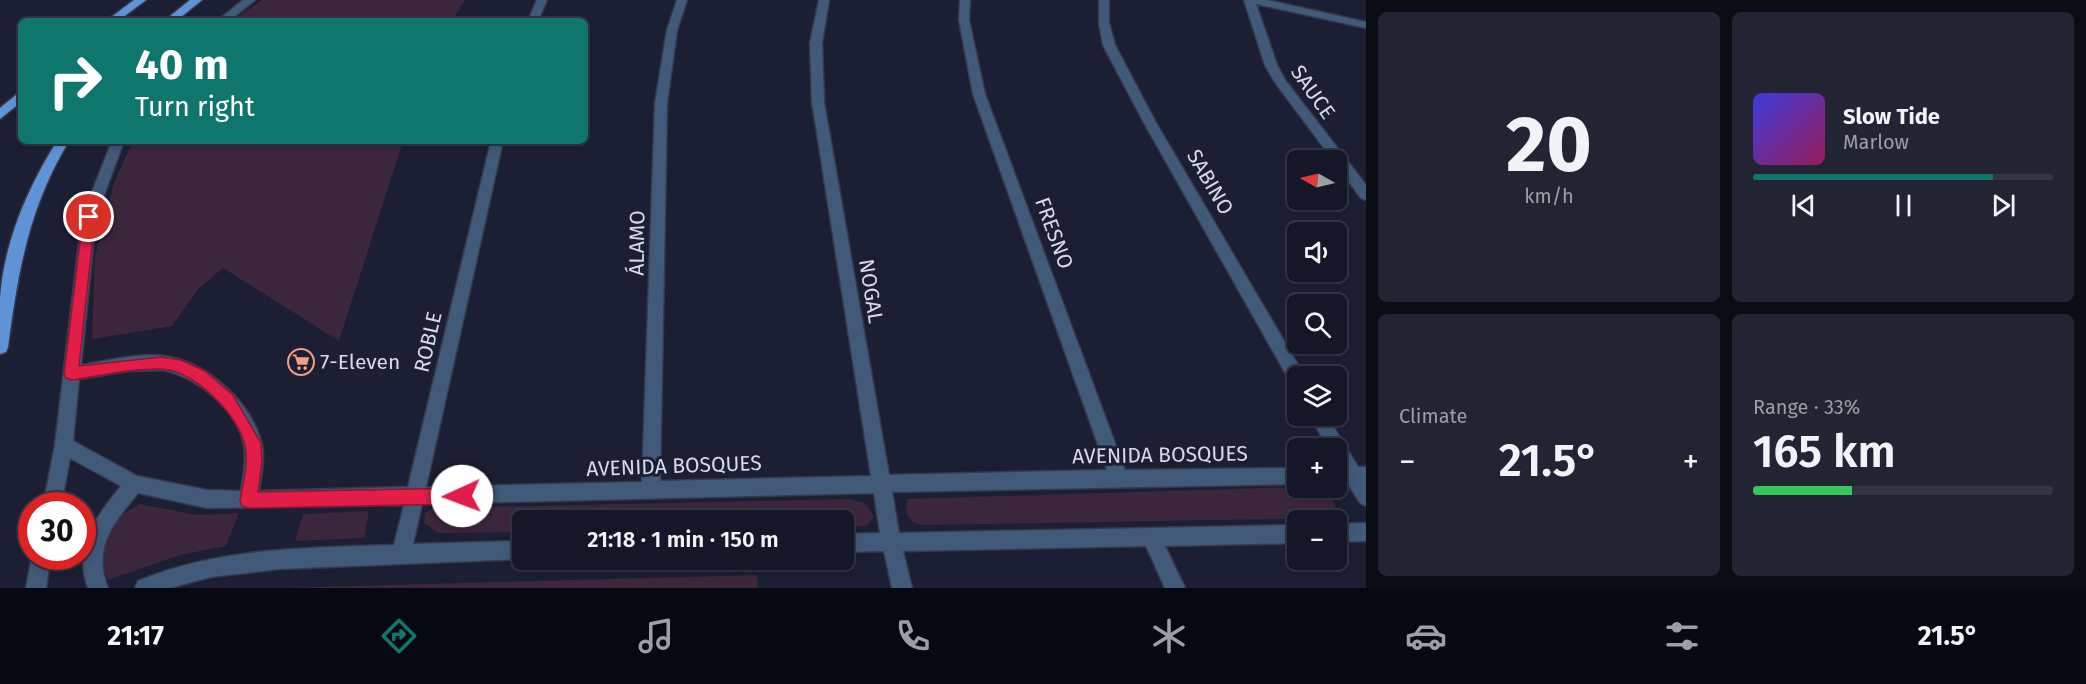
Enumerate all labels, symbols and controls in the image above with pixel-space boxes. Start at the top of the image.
text: 40 m [135,40,229,90]
icon: right [36,42,114,120]
street label: SAUCE [1285,60,1341,124]
text: Turn right [135,91,255,123]
text: 20 [1506,98,1592,192]
text: Slow Tide [1843,103,1940,130]
text: Marlow [1843,130,1909,154]
street label: SABINO [1181,145,1239,219]
north arrow [1287,150,1347,210]
map controls [1287,150,1347,570]
text: km/h [1524,184,1574,208]
icon: previous [1787,189,1820,222]
icon: pause [1887,189,1920,222]
icon: next [1987,189,2020,222]
pin [63,191,114,242]
street label: FRESNO [1029,194,1079,272]
icon: arrive [72,200,105,233]
street label: ÁLAMO [623,210,651,276]
button: sound [1287,222,1347,282]
street label: NOGAL [853,257,889,325]
button: search [1287,294,1347,354]
street label: ROBLE [408,309,448,375]
supermarket icon: 7-Eleven [286,347,316,377]
place label: 7-Eleven [320,349,400,375]
button: layers [1287,366,1347,426]
text: Range · 33% [1753,395,1860,419]
text: Climate [1399,404,1467,428]
text: 165 km [1753,425,1896,479]
text: 21.5° [1499,434,1599,488]
button: + [1287,438,1347,498]
street label: AVENIDA BOSQUES [1072,440,1248,470]
text: − [1399,442,1416,482]
text: + [1683,442,1699,482]
street label: AVENIDA BOSQUES [586,450,762,482]
position arrow [430,464,494,528]
speed limit sign: 30 [18,492,96,570]
button: − [1287,510,1347,570]
text: 21:18 · 1 min · 150 m [587,526,779,553]
icon: directions [378,615,420,657]
icon: music [635,615,677,657]
icon: phone [892,615,934,657]
icon: climate [1148,615,1190,657]
icon: car [1405,615,1447,657]
icon: filters [1661,615,1703,657]
text: 21:17 [107,620,164,652]
text: 21.5° [1918,620,1979,652]

